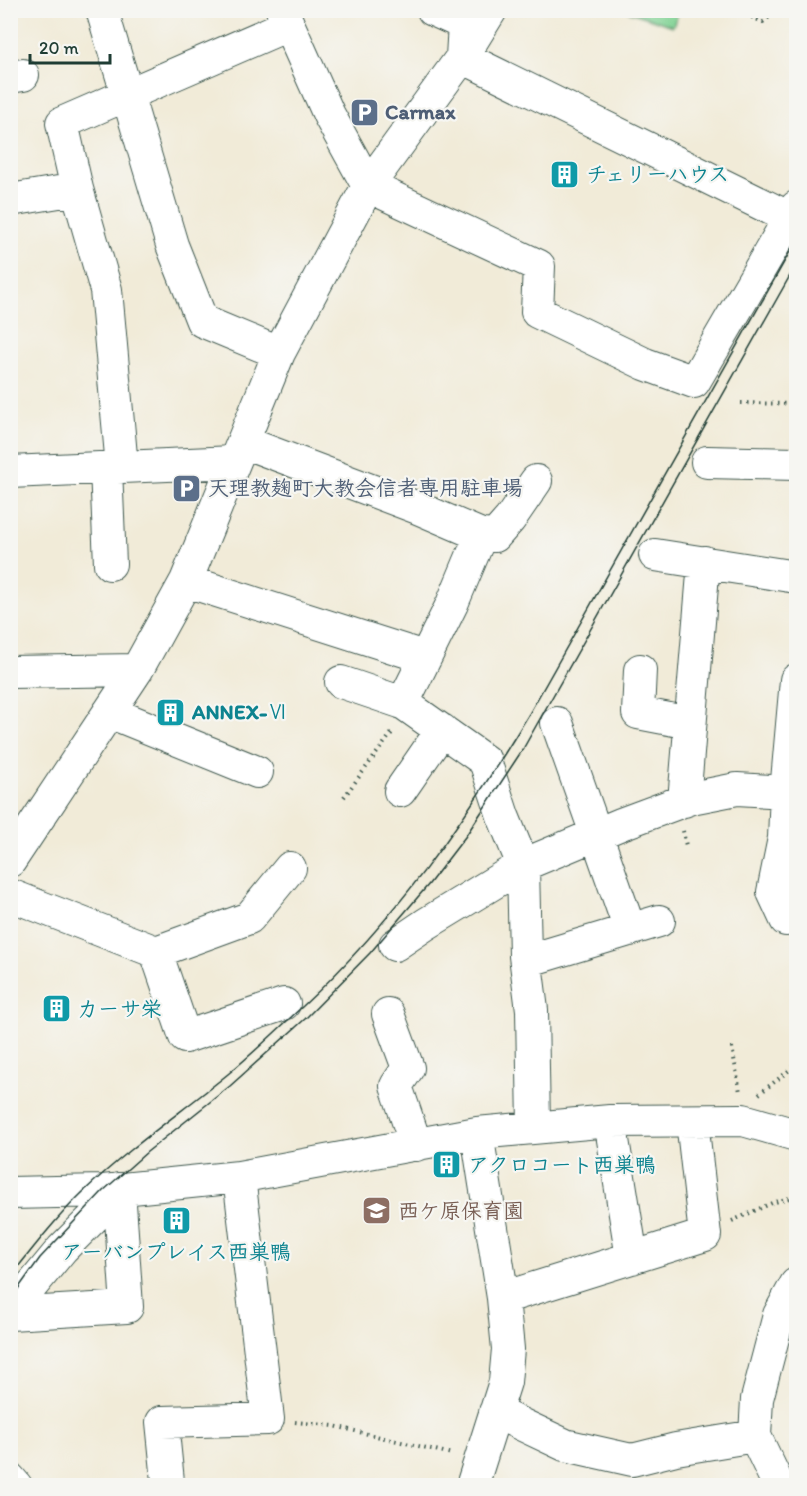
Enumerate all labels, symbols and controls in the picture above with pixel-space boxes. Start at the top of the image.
scale bar [30,27,110,65]
text: 20 m [39,37,79,59]
parking icon: Carmax [348,96,380,128]
place label: Carmax [385,99,456,124]
building icon: チェリーハウス [549,158,581,190]
place label: チェリーハウス [586,161,729,186]
parking icon: 天理教麹町大教会信者専用駐車場 [171,472,203,504]
place label: 天理教麹町大教会信者専用駐車場 [208,475,523,500]
building icon: ANNEX-Ⅵ [155,696,187,728]
place label: ANNEX-Ⅵ [191,699,288,724]
building icon: カーサ栄 [40,993,72,1025]
place label: カーサ栄 [77,996,162,1021]
building icon: アクロコート西巣鴨 [431,1149,463,1181]
place label: アクロコート西巣鴨 [468,1152,656,1177]
school or university icon: 西ケ原保育園 [361,1195,393,1227]
place label: 西ケ原保育園 [398,1198,524,1223]
building icon: アーバンプレイス西巣鴨 [160,1205,192,1237]
place label: アーバンプレイス西巣鴨 [61,1239,291,1264]

